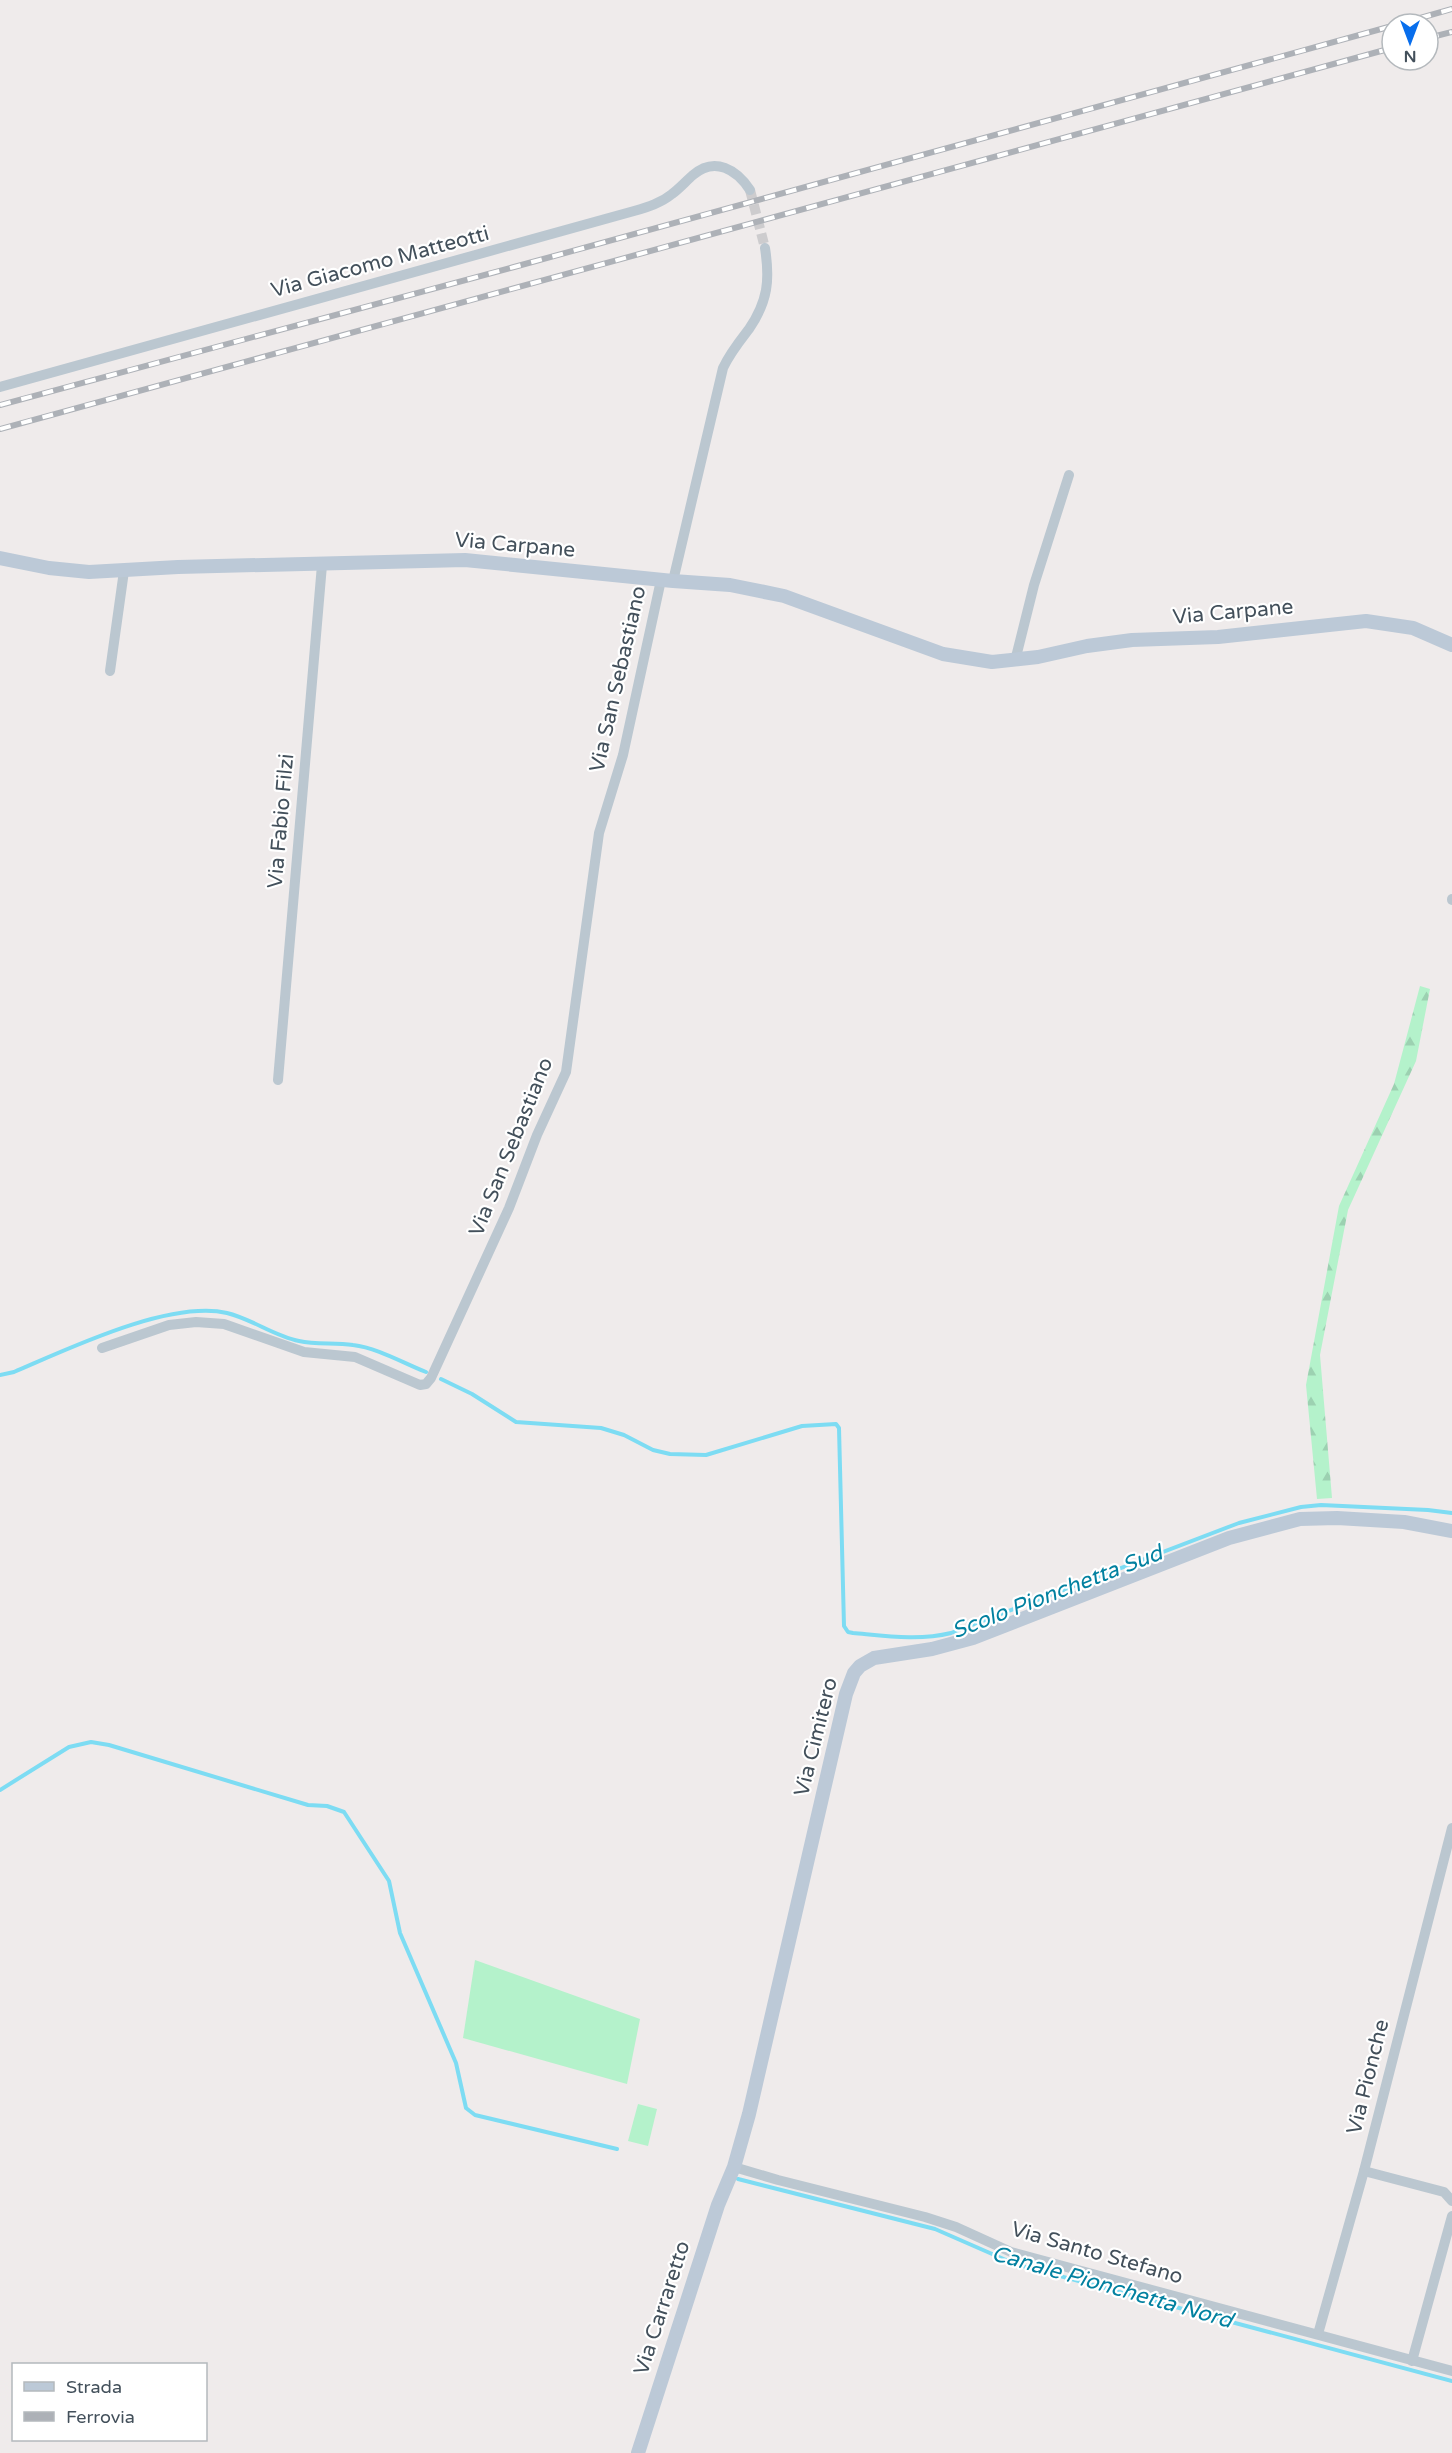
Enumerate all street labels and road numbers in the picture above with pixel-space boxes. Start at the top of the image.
street label: Via Giacomo Matteotti [268,221,492,303]
street label: Via Carpane [454,527,576,563]
street label: Via San Sebastiano [584,583,652,775]
street label: Via Carpane [1172,594,1294,630]
street label: Via Fabio Filzi [263,753,299,889]
street label: Via San Sebastiano [464,1054,558,1240]
street label: Via Cimitero [789,1675,843,1799]
street label: Via Pionche [1342,2017,1394,2137]
street label: Via Santo Stefano [1008,2217,1186,2289]
street label: Via Carraretto [629,2238,695,2378]

